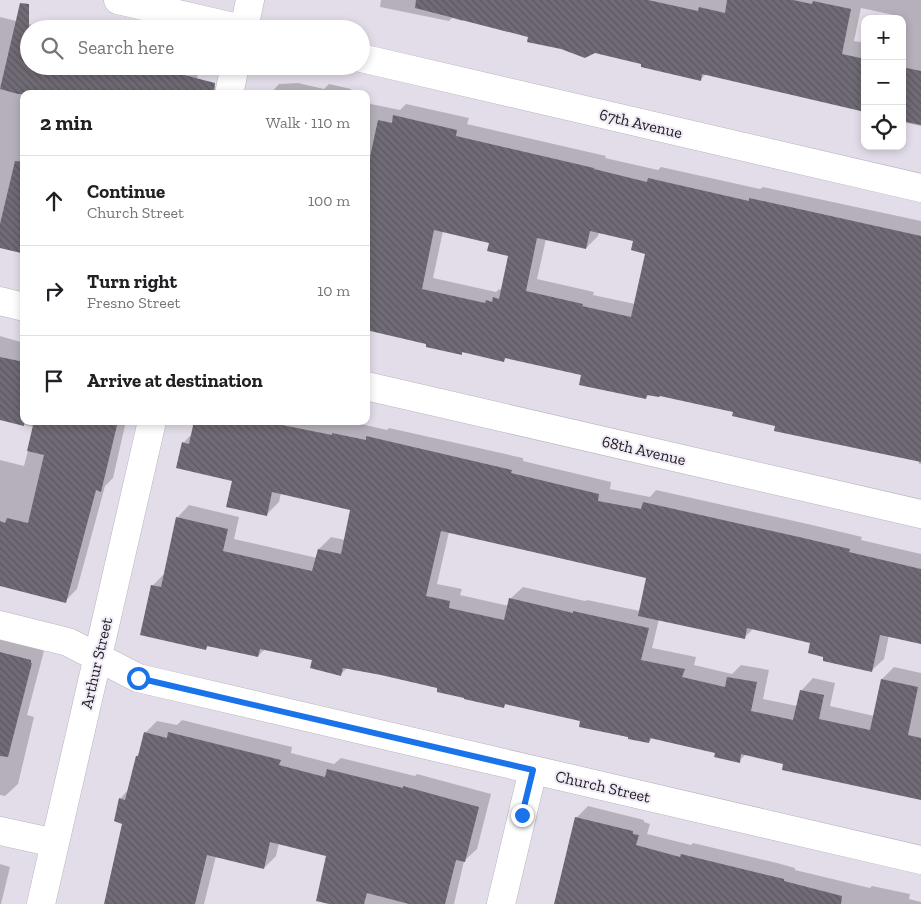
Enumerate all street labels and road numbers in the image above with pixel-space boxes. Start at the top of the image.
street label: 67th Avenue [598,105,684,142]
street label: 68th Avenue [600,432,688,469]
street label: Arthur Street [77,616,116,711]
street label: Church Street [554,766,652,807]

